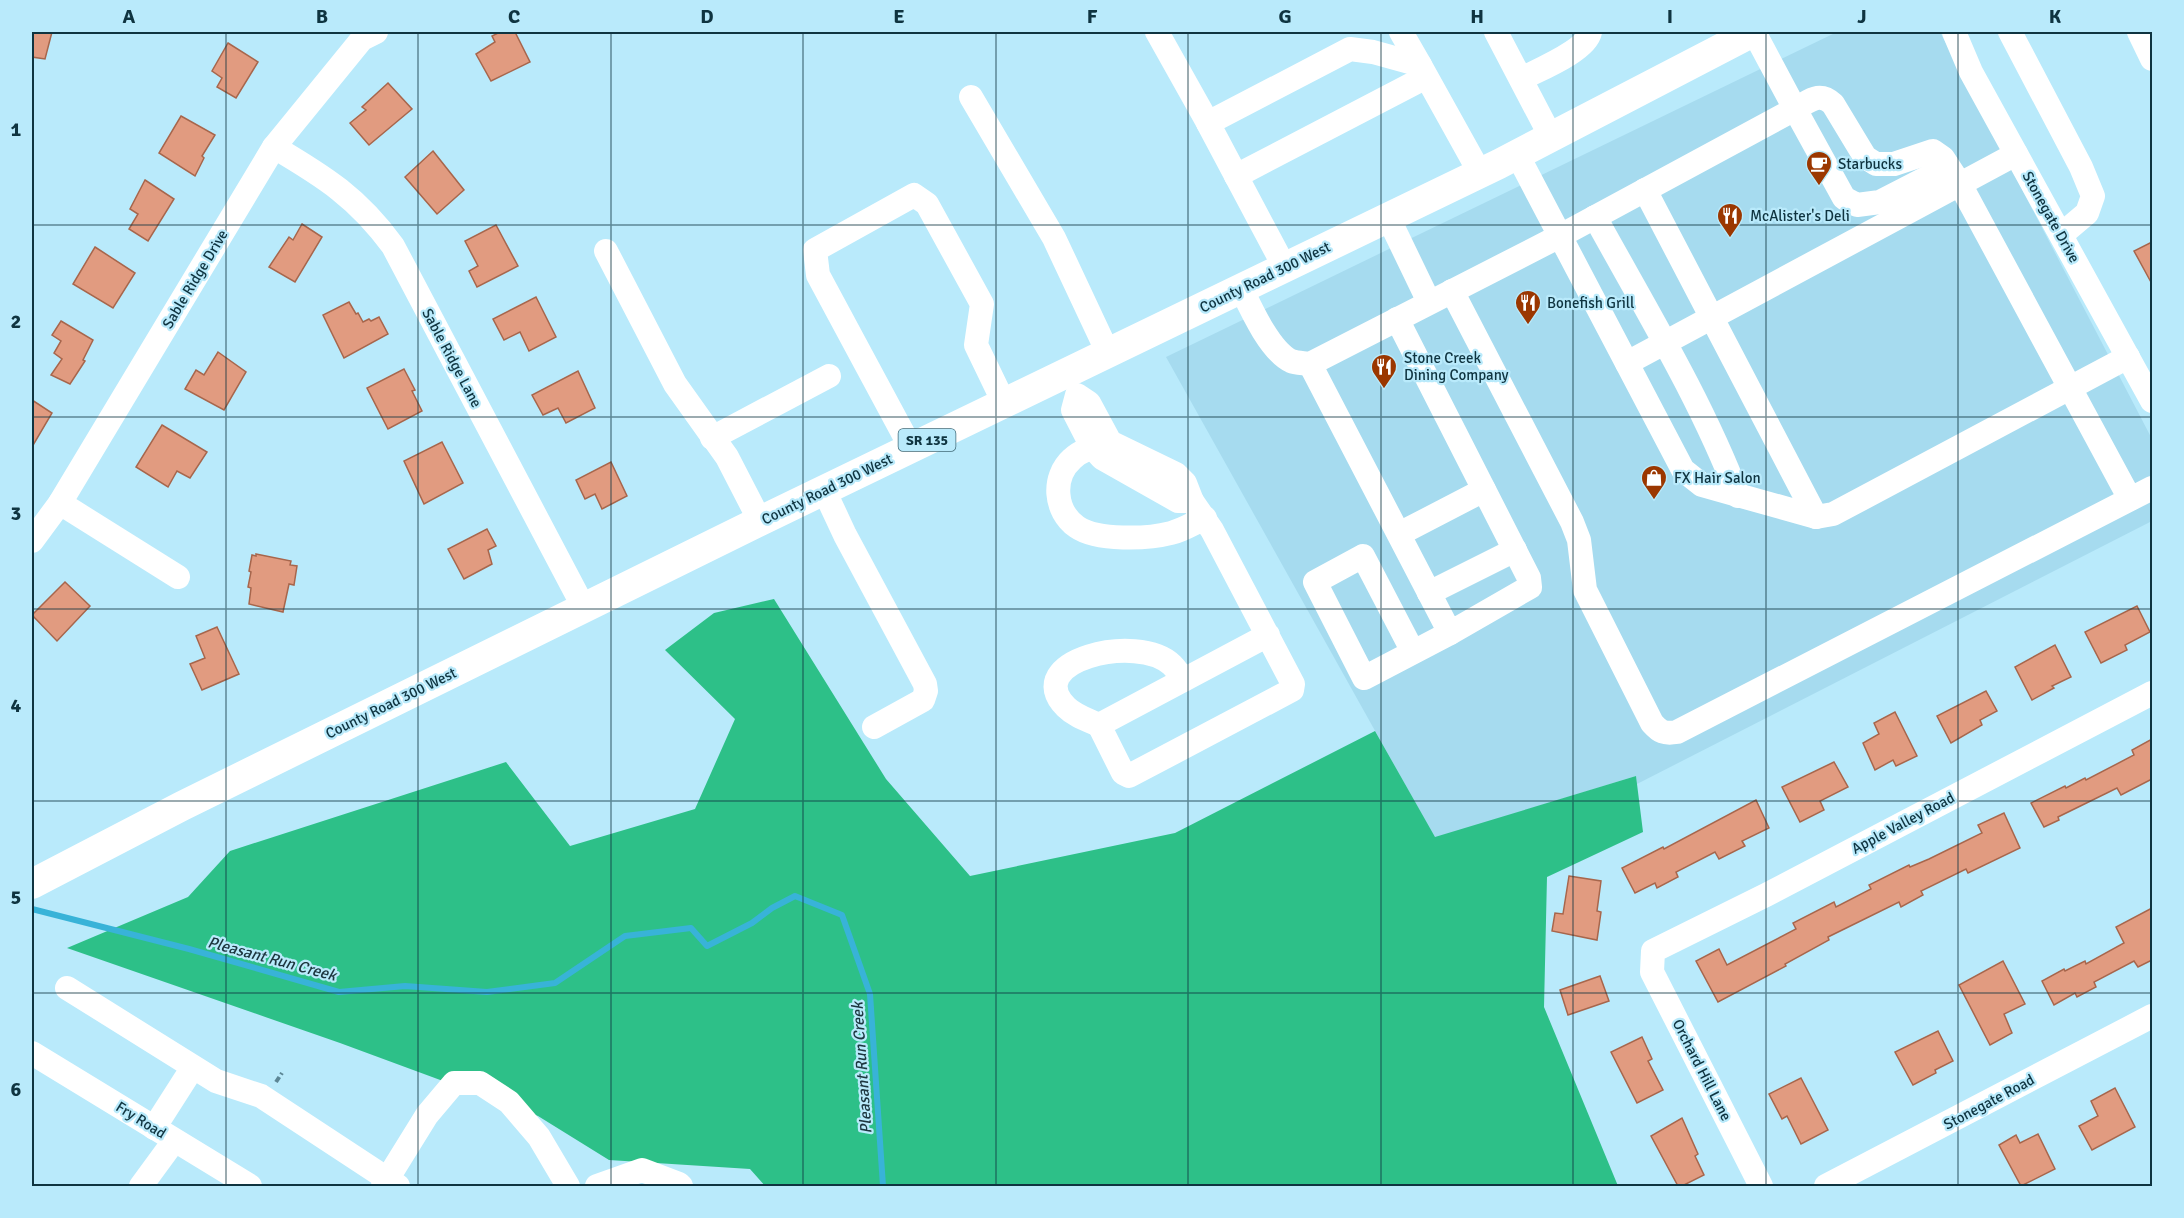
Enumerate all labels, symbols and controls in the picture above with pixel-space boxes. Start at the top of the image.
text: A [123,4,136,29]
text: B [316,4,328,29]
text: C [508,4,520,29]
text: D [700,4,714,29]
text: E [893,4,905,29]
text: F [1087,4,1098,29]
text: G [1278,4,1292,29]
text: H [1470,4,1484,29]
text: I [1667,4,1673,29]
text: J [1857,4,1867,29]
text: K [2049,4,2062,29]
text: 1 [11,117,22,142]
cafe icon: Starbucks [1804,149,1834,187]
place label: Starbucks [1838,155,1902,173]
street label: Stonegate Drive [2018,168,2084,266]
restaurant icon: McAlister's Deli [1715,201,1745,239]
place label: McAlister's Deli [1750,207,1850,225]
street label: Sable Ridge Drive [158,226,232,332]
street label: County Road 300 West [1197,238,1333,316]
restaurant icon: Bonefish Grill [1513,288,1543,326]
place label: Bonefish Grill [1547,294,1634,312]
street label: Sable Ridge Lane [418,305,486,411]
text: 2 [11,309,21,334]
place label: Stone Creek Dining Company [1404,349,1509,384]
restaurant icon: Stone Creek Dining Company [1369,352,1399,390]
road number: SR 135 [898,429,956,451]
street label: County Road 300 West [759,450,895,528]
shop icon: FX Hair Salon [1639,463,1669,501]
place label: FX Hair Salon [1674,469,1761,487]
text: 3 [11,501,21,526]
street label: County Road 300 West [323,664,459,742]
text: 4 [11,693,22,718]
street label: Apple Valley Road [1848,788,1958,858]
text: 5 [11,885,21,910]
water label: Pleasant Run Creek [206,932,340,986]
water label: Pleasant Run Creek [847,999,877,1135]
street label: Orchard Hill Lane [1669,1016,1735,1124]
street label: Stonegate Road [1940,1070,2038,1133]
text: 6 [11,1077,22,1102]
street label: Fry Road [113,1098,169,1142]

